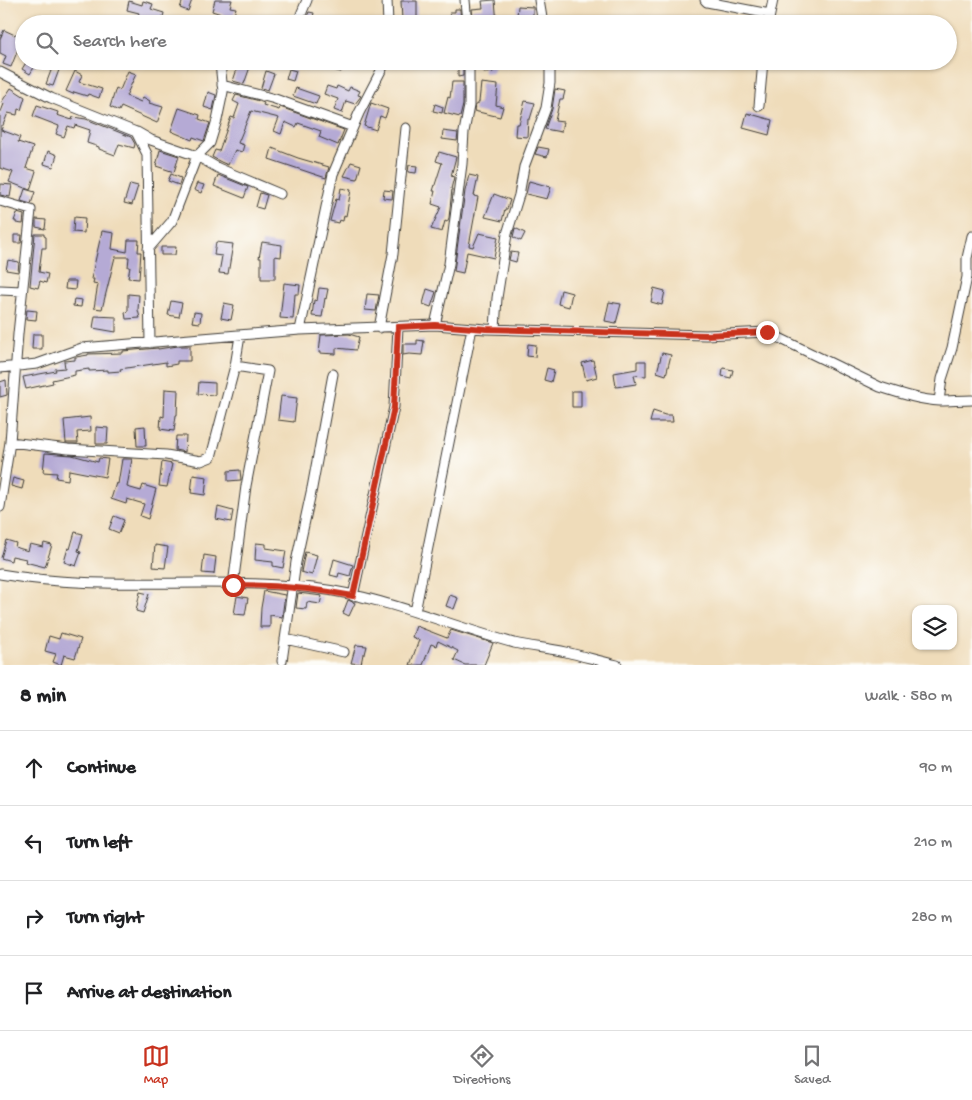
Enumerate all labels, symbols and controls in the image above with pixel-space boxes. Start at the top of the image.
search box [15,15,957,70]
icon: search [33,29,61,57]
text: Search here [73,31,167,54]
route end [756,321,779,344]
route start [222,574,245,597]
map controls [912,605,957,650]
button: layers [912,605,957,650]
text: 8 min [20,685,66,710]
text: Walk · 580 m [865,688,952,707]
icon: ahead [20,754,48,782]
text: Continue [67,757,136,780]
text: 90 m [920,759,952,778]
icon: left [20,829,48,857]
text: Turn left [67,832,131,855]
text: 210 m [913,834,952,853]
icon: right [20,904,48,932]
text: Turn right [67,907,143,930]
text: 280 m [911,909,952,928]
icon: arrive [20,979,48,1007]
text: Arrive at destination [67,982,231,1005]
tab: Map [142,1042,170,1089]
tab: Directions [454,1042,511,1089]
tab: Saved [794,1042,830,1089]

